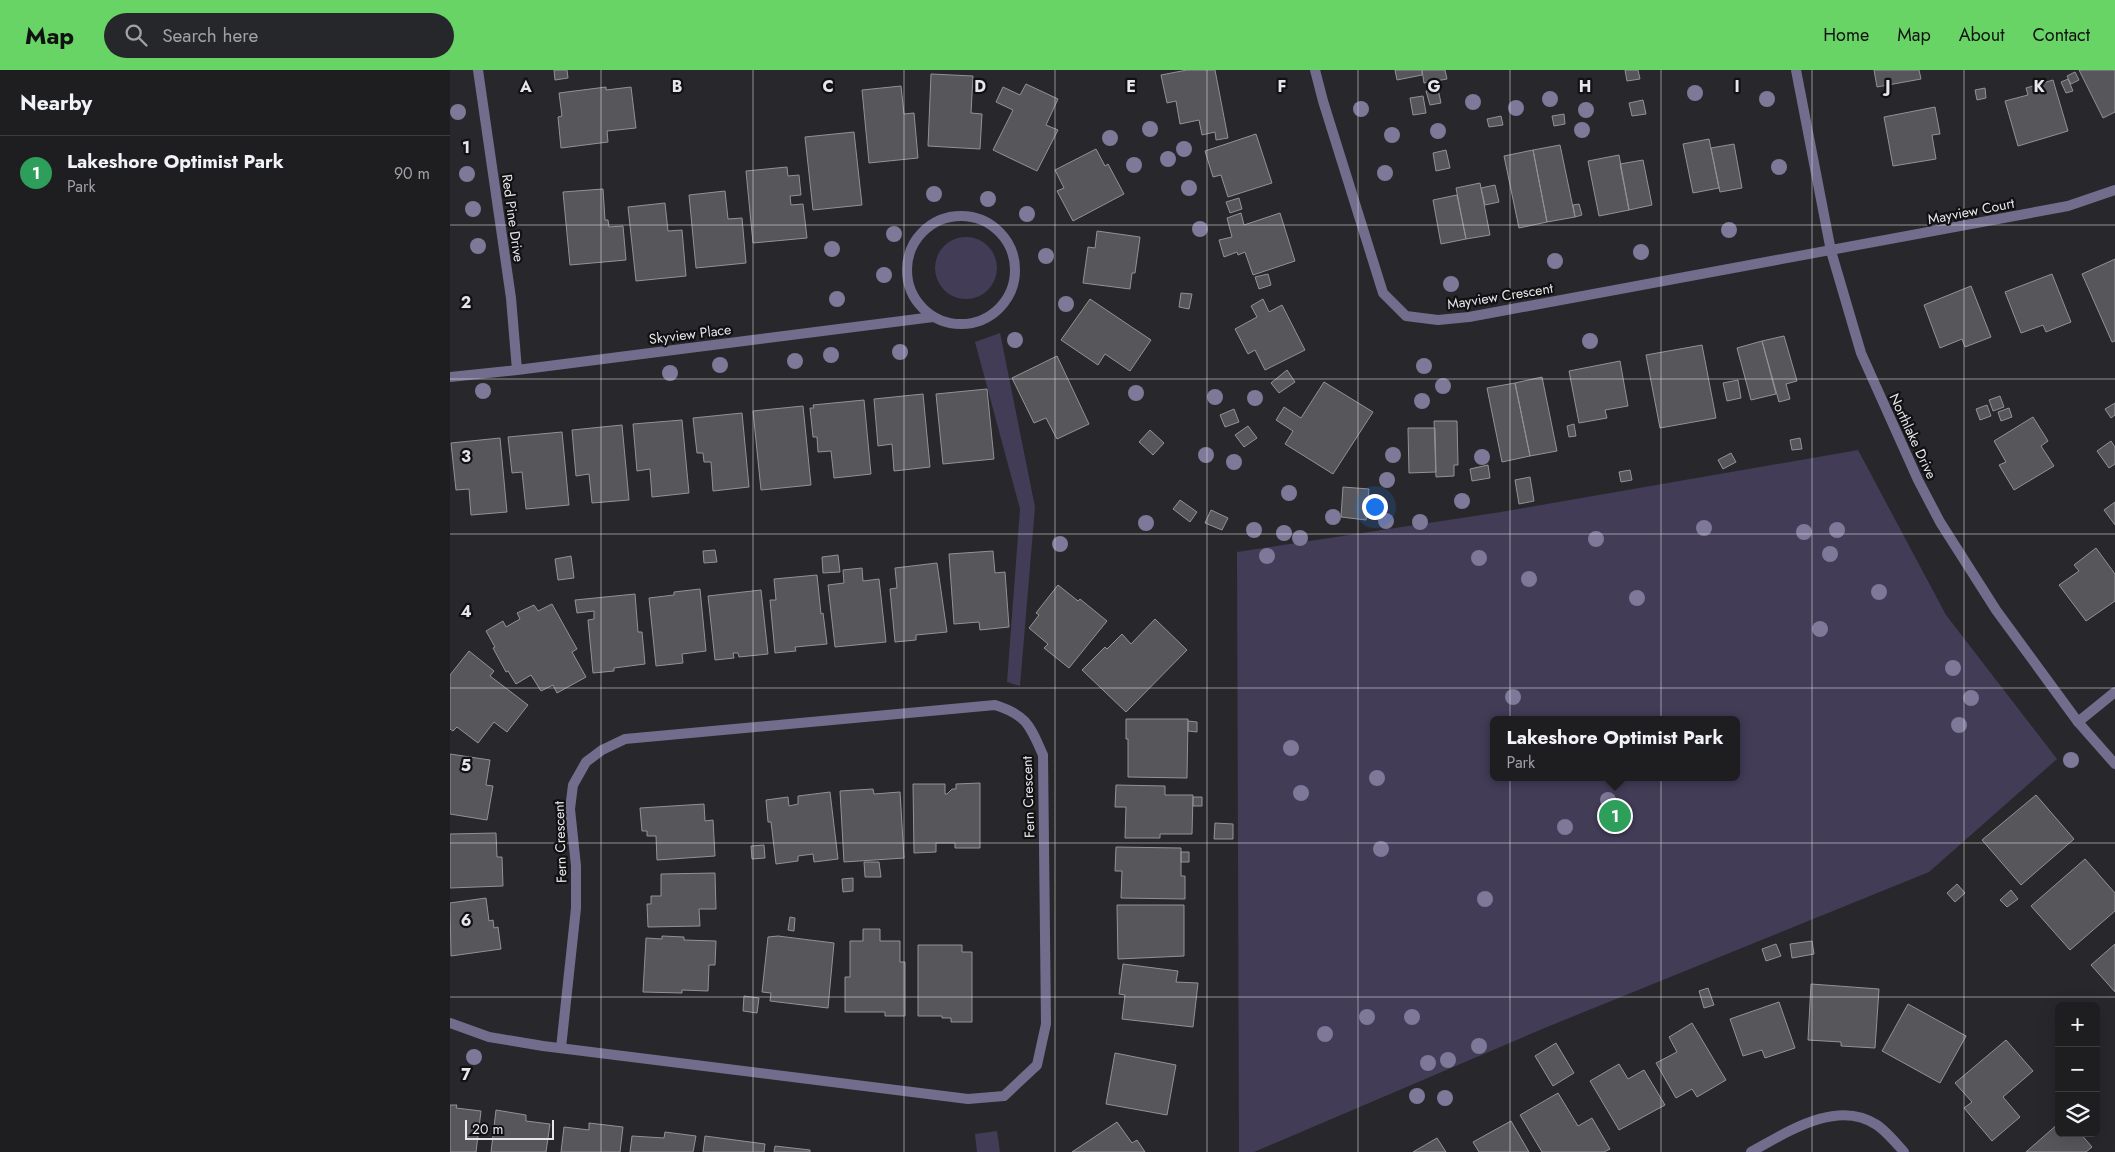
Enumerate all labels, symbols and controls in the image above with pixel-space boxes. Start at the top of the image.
search box [104,13,454,58]
text: Map [25,18,74,53]
icon: search [122,21,150,49]
text: Search here [162,22,258,49]
text: Home [1823,22,1869,48]
text: Map [1897,22,1931,48]
text: About [1959,22,2004,48]
text: Contact [2032,22,2090,48]
text: A [519,75,532,98]
text: B [672,75,682,98]
text: C [822,75,834,98]
text: D [974,75,986,98]
text: E [1126,75,1136,98]
text: F [1278,75,1286,98]
text: G [1427,75,1441,98]
text: H [1579,75,1591,98]
text: I [1734,75,1740,98]
text: J [1882,75,1891,98]
text: K [2033,75,2045,98]
text: Nearby [20,88,92,118]
text: 1 [462,136,470,159]
text: Lakeshore Optimist Park [67,148,284,175]
text: 1 [32,162,40,185]
text: 90 m [394,162,430,185]
street label: Red Pine Drive [497,173,529,263]
text: Park [67,175,96,198]
street label: Mayview Court [1926,193,2017,229]
street label: Mayview Crescent [1446,278,1555,314]
text: 2 [461,291,471,314]
street label: Skyview Place [648,319,732,349]
street label: Northlake Drive [1884,390,1942,482]
text: 3 [461,445,471,468]
your location [1362,494,1388,520]
text: 4 [460,600,472,623]
popup [1490,716,1740,781]
text: Lakeshore Optimist Park [1507,724,1723,751]
text: Park [1507,751,1535,774]
text: 5 [461,754,471,777]
street label: Fern Crescent [1017,755,1039,838]
pin: 1 [1599,797,1631,835]
street label: Fern Crescent [549,800,571,883]
text: 6 [461,909,471,932]
map controls [2055,1002,2100,1137]
button: + [2055,1002,2100,1047]
button: − [2055,1047,2100,1092]
text: 7 [461,1063,471,1086]
button: layers [2055,1092,2100,1137]
scale bar [465,1117,554,1140]
text: 20 m [472,1119,504,1139]

